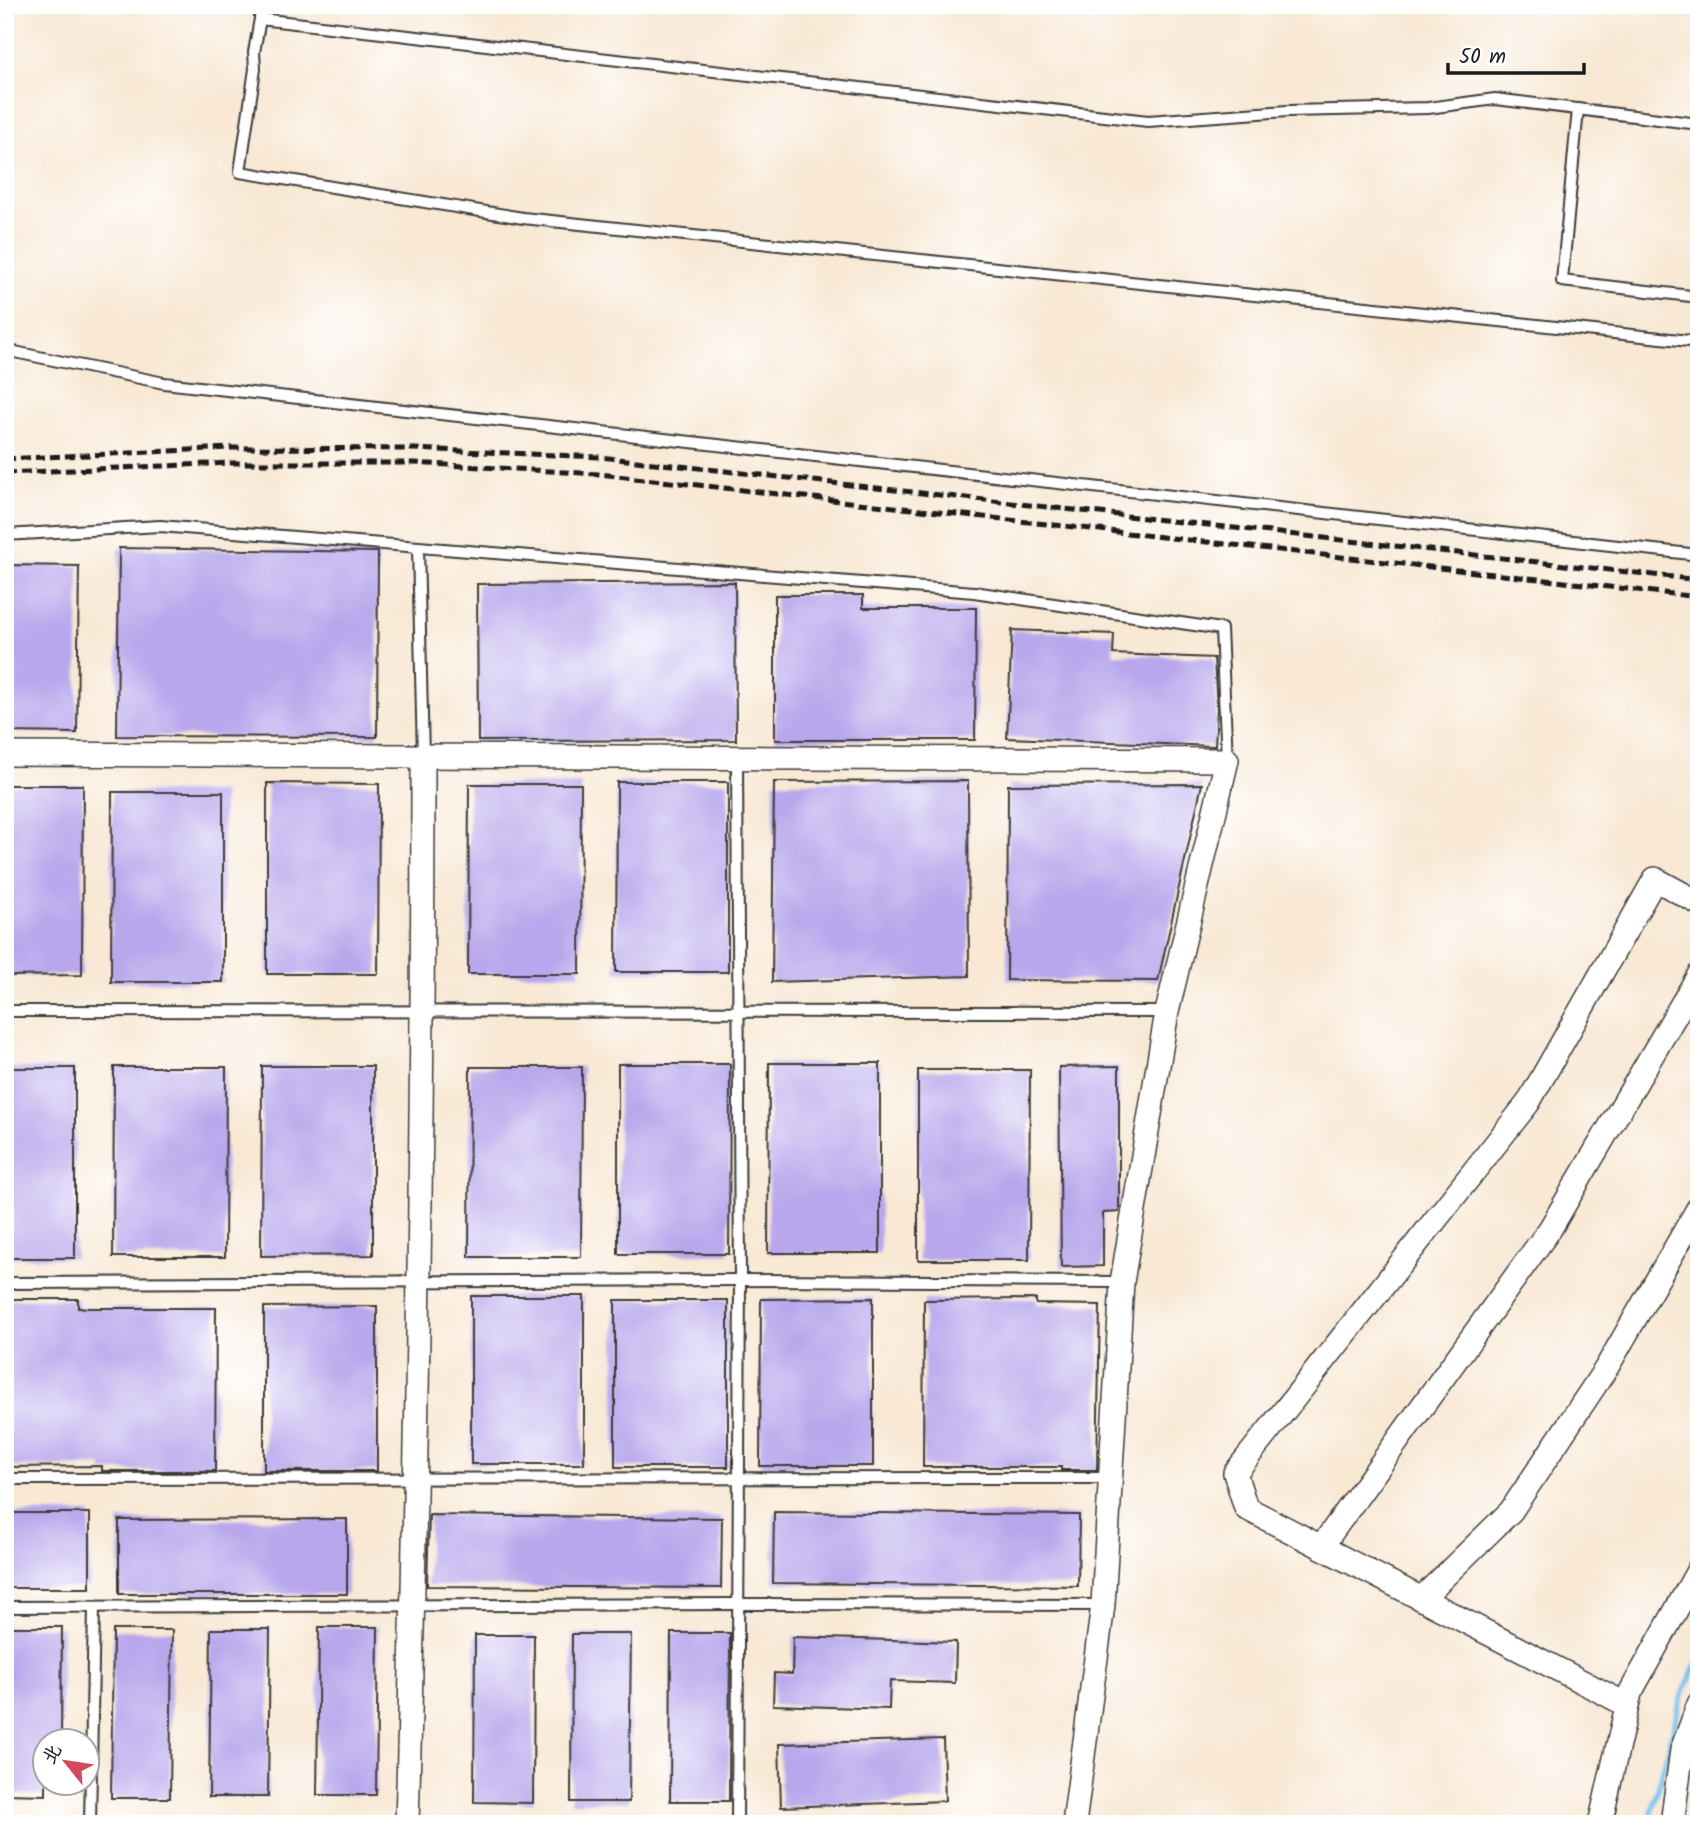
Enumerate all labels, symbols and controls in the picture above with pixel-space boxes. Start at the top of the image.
scale bar [1448,32,1585,76]
text: 50 m [1459,41,1506,74]
north arrow [32,1728,102,1798]
text: 北 [35,1739,71,1770]

